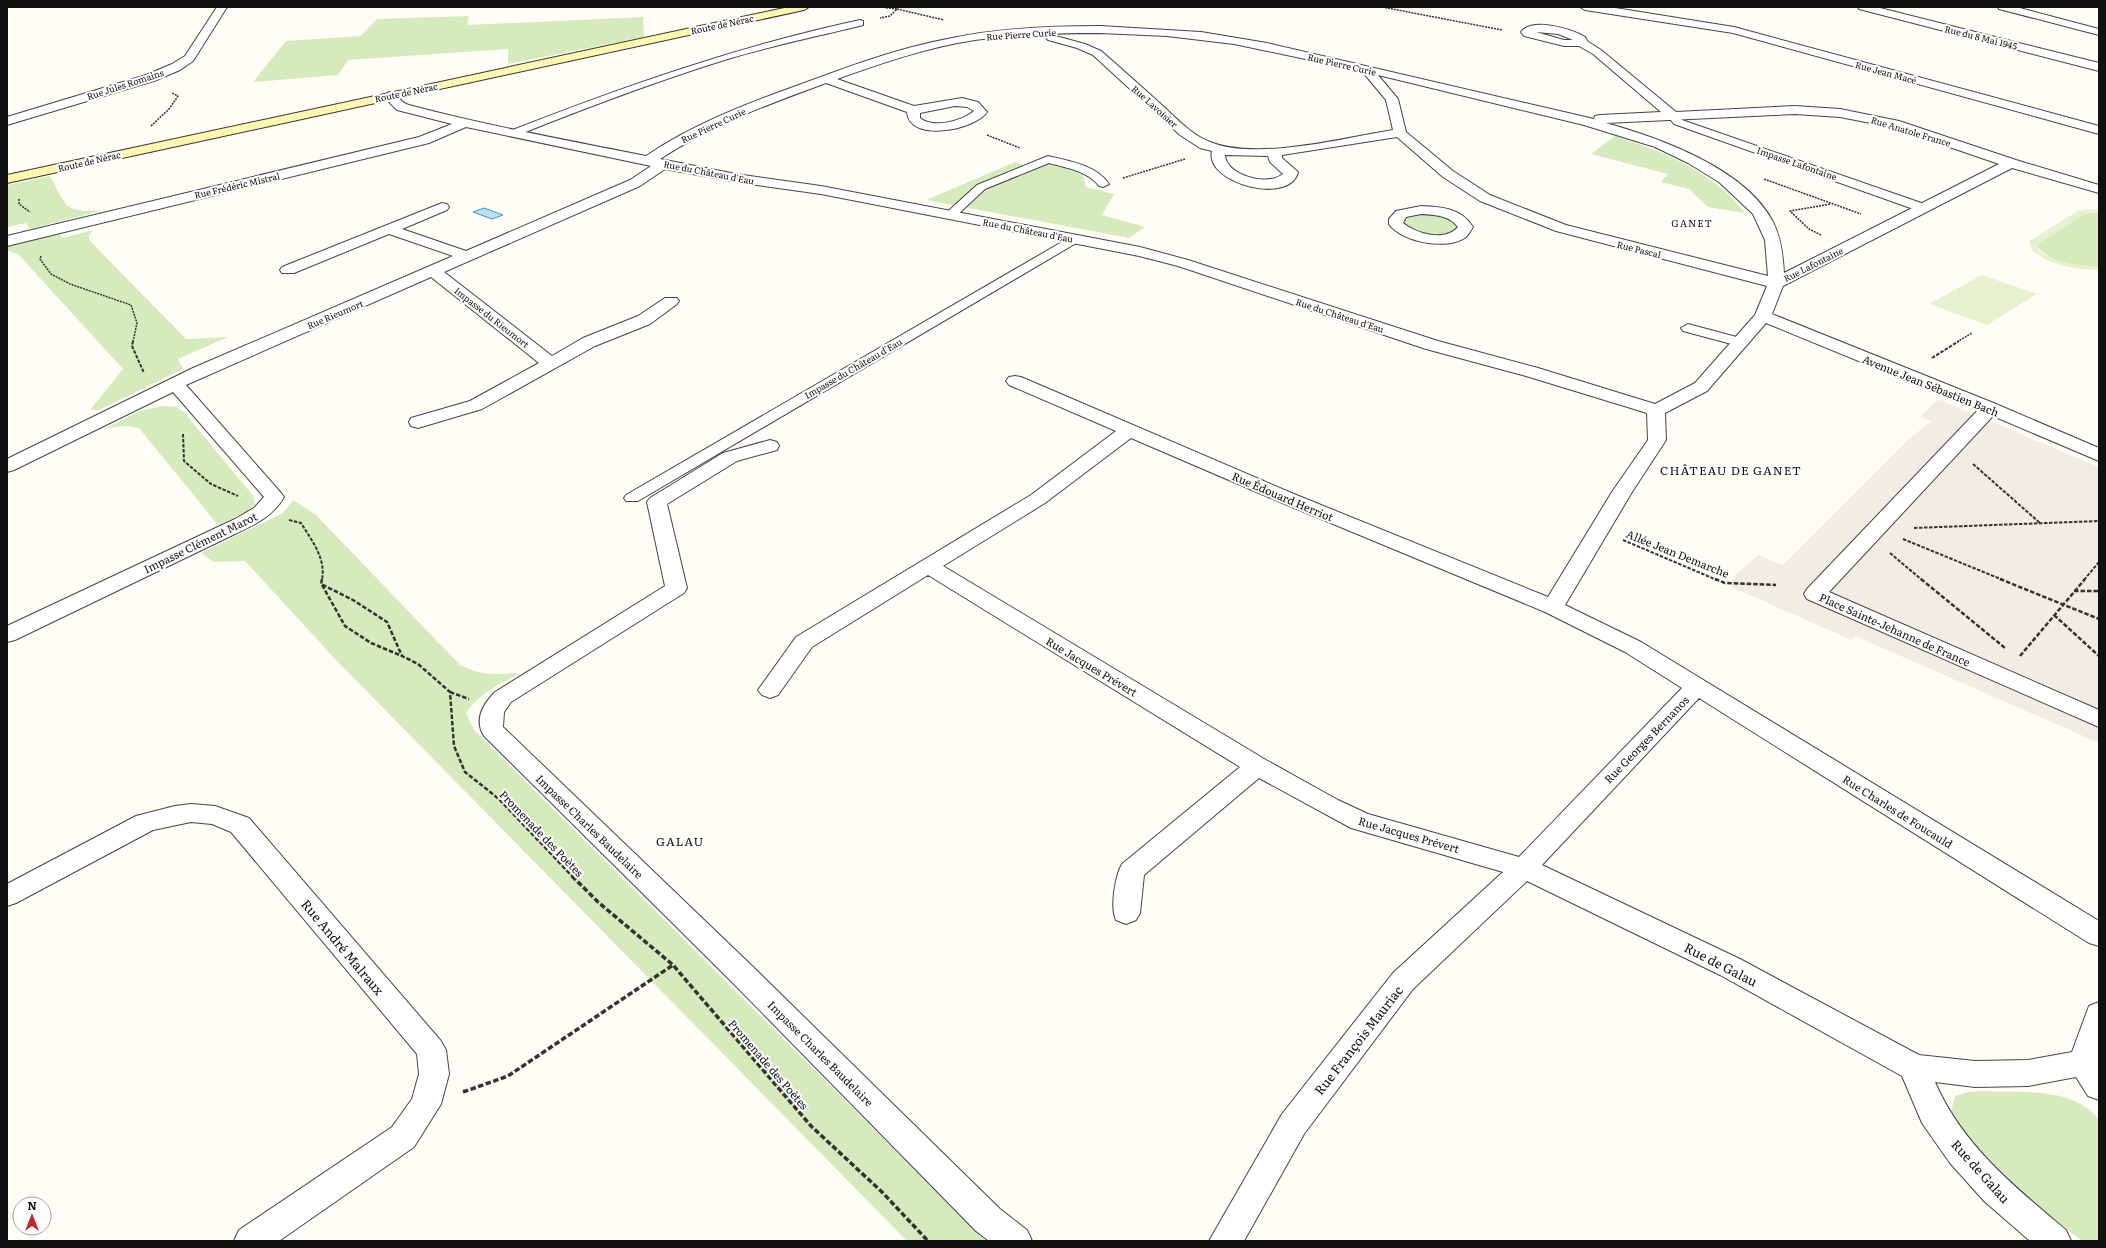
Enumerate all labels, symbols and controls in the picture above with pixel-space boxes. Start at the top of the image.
street label: Route de Nérac [689,10,755,38]
street label: Rue du 8 Mai 1945 [1943,21,2019,53]
street label: Rue Pierre Curie [986,25,1057,43]
street label: Rue Pierre Curie [1306,49,1378,79]
street label: Rue Jean Macé [1854,57,1919,87]
street label: Rue Jules Romains [85,65,165,103]
street label: Route de Nérac [373,78,439,106]
street label: Rue Lavoisier [1129,81,1182,131]
street label: Rue Pierre Curie [678,104,748,146]
street label: Rue Anatole France [1869,112,1953,150]
street label: Impasse Lafontaine [1755,143,1839,183]
street label: Route de Nérac [56,147,122,175]
street label: Rue du Château d'Eau [663,156,756,188]
street label: Rue Frédéric Mistral [193,168,281,202]
street label: Rue du Château d'Eau [982,214,1075,246]
district label: GANET [1671,215,1713,230]
street label: Rue Pascal [1616,237,1662,261]
street label: Rue Lafontaine [1781,243,1845,285]
street label: Impasse du Rieumort [452,283,533,351]
street label: Rue du Château d'Eau [1294,294,1386,336]
street label: Rue Rieumort [305,296,366,332]
street label: Impasse du Château d'Eau [801,334,905,402]
street label: Avenue Jean Sébastien Bach [1860,350,2002,420]
district label: CHÂTEAU DE GANET [1660,461,1802,479]
street label: Rue Édouard Herriot [1230,467,1337,525]
street label: Impasse Clément Marot [141,507,260,576]
street label: Allée Jean Demarche [1624,525,1732,581]
street label: Place Sainte-Jehanne de France [1817,588,1973,670]
street label: Rue Jacques Prévert [1043,632,1141,700]
street label: Rue Georges Bernanos [1600,692,1692,786]
street label: Impasse Charles Baudelaire [533,770,647,882]
street label: Rue Charles de Foucauld [1840,771,1956,852]
street label: Promenade des Poètes [496,786,588,880]
street label: Rue Jacques Prévert [1357,812,1462,856]
district label: GALAU [656,832,704,850]
street label: Rue André Malraux [297,895,389,1000]
street label: Rue de Galau [1681,937,1761,991]
street label: Rue François Mauriac [1309,981,1407,1099]
street label: Impasse Charles Baudelaire [765,997,878,1110]
street label: Promenade des Poètes [725,1015,813,1113]
street label: Rue de Galau [1947,1135,2015,1207]
north arrow [12,1196,52,1236]
text: N [27,1197,37,1213]

